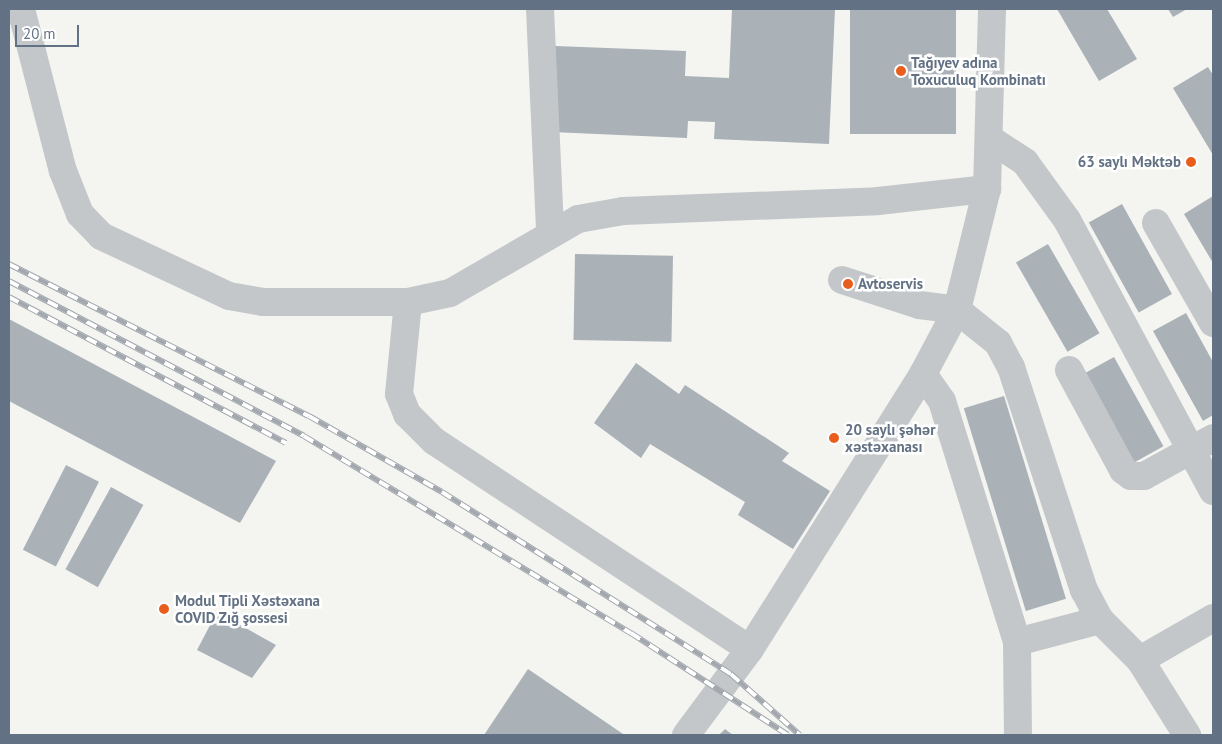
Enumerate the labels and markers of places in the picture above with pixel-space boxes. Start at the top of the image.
place label: Tağıyev adına Toxuculuq Kombinatı [911,53,1046,88]
marker: Tağıyev adına Toxuculuq Kombinatı [895,65,907,77]
place label: 63 saylı Məktəb [1078,153,1181,171]
marker: 63 saylı Məktəb [1185,156,1197,168]
place label: Avtoservis [858,275,923,293]
marker: Avtoservis [842,278,854,290]
place label: 20 saylı şəhər xəstəxanası [845,420,935,455]
marker: 20 saylı şəhər xəstəxanası [827,431,841,445]
place label: Modul Tipli Xəstəxana COVID Zığ şossesi [175,591,321,626]
marker: Modul Tipli Xəstəxana COVID Zığ şossesi [157,602,171,616]

